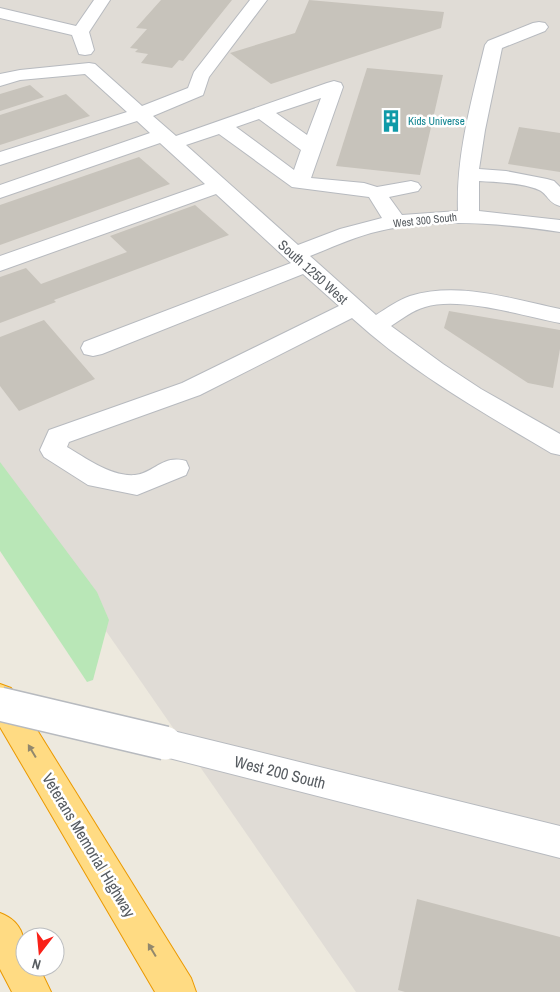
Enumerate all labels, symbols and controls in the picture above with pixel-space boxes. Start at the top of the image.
building icon: Kids Universe [378,108,404,134]
place label: Kids Universe [408,114,465,128]
street label: West 300 South [392,210,458,230]
street label: South 1250 West [274,236,352,308]
one-way arrow [28,745,37,758]
street label: West 200 South [232,750,328,794]
street label: Veterans Memorial Highway [37,769,141,922]
north arrow [15,927,65,977]
one-way arrow [148,944,157,957]
text: N [30,955,43,974]

